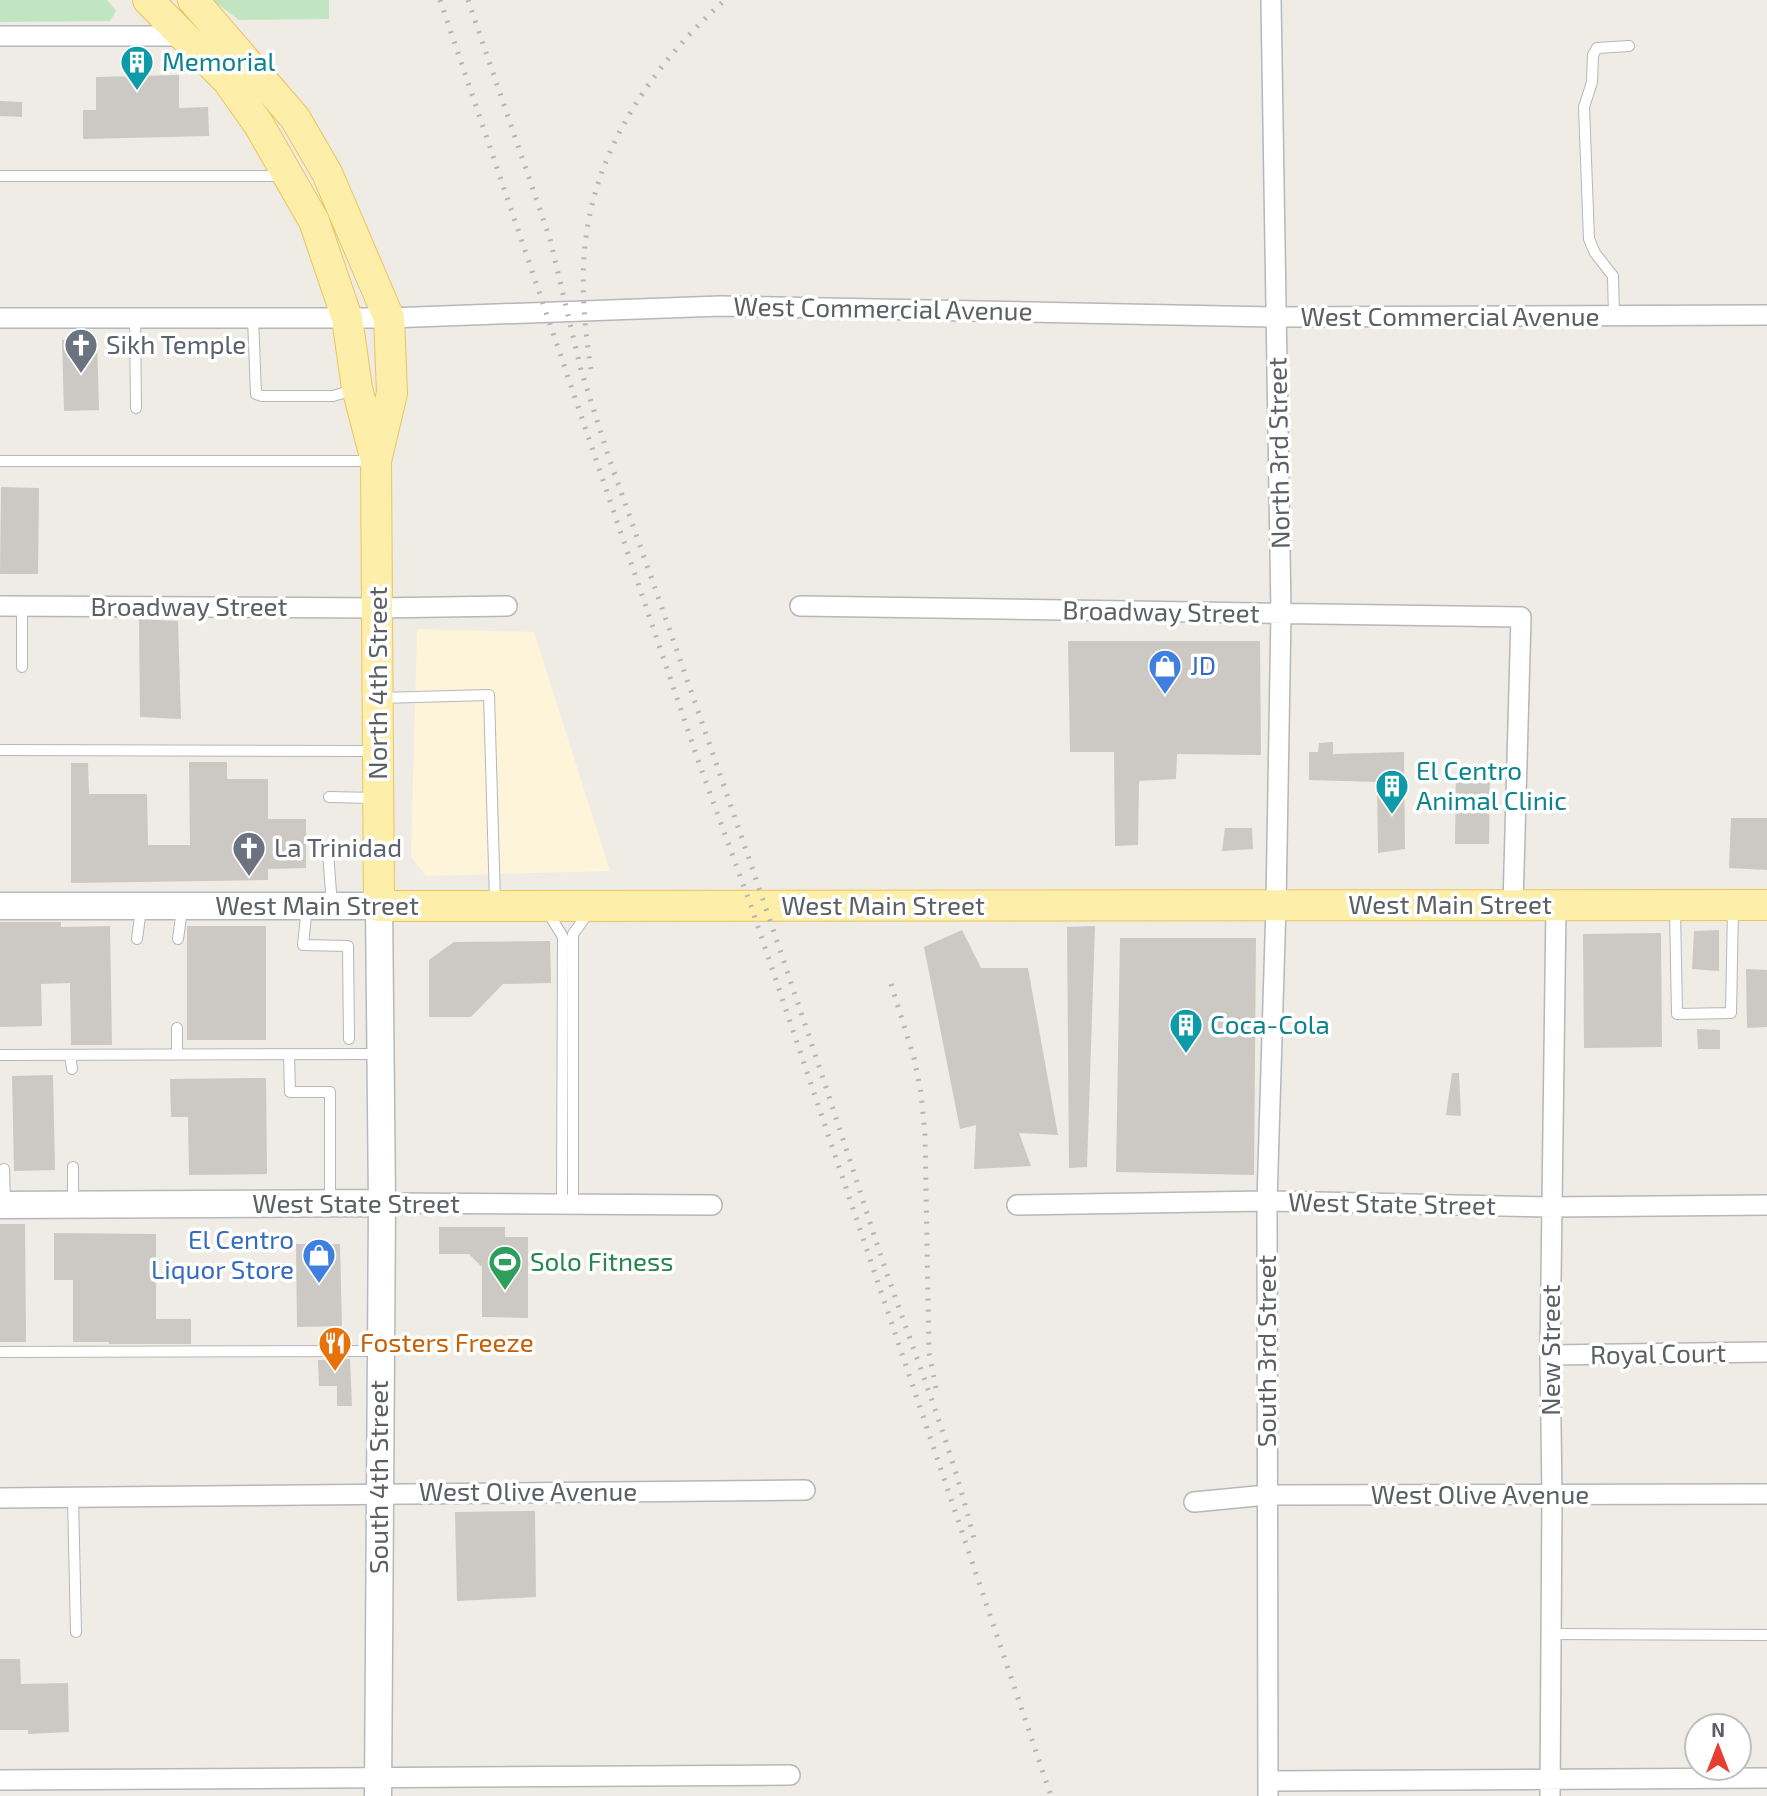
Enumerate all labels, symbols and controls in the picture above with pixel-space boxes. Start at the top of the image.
building icon: Memorial [118,43,156,92]
place label: Memorial [162,45,275,76]
street label: West Commercial Avenue [733,289,1033,326]
street label: West Commercial Avenue [1300,300,1600,331]
church icon: Sikh Temple [62,326,100,375]
place label: Sikh Temple [106,328,246,359]
street label: North 3rd Street [1260,357,1295,549]
street label: North 4th Street [361,586,392,780]
street label: Broadway Street [90,590,288,621]
street label: Broadway Street [1062,593,1260,628]
shop icon: JD [1146,647,1184,696]
place label: JD [1190,649,1216,680]
place label: El Centro Animal Clinic [1416,754,1567,815]
building icon: El Centro Animal Clinic [1373,767,1411,816]
church icon: La Trinidad [230,829,268,878]
place label: La Trinidad [274,831,402,862]
street label: West Main Street [1348,888,1552,919]
street label: West Main Street [215,889,419,920]
street label: West Main Street [781,889,985,920]
building icon: Coca-Cola [1167,1006,1205,1055]
place label: Coca-Cola [1210,1008,1330,1039]
street label: West State Street [1288,1185,1496,1220]
street label: West State Street [252,1187,460,1218]
place label: El Centro Liquor Store [151,1223,294,1284]
shop icon: El Centro Liquor Store [300,1236,338,1285]
sports icon: Solo Fitness [486,1243,524,1292]
place label: Solo Fitness [530,1245,674,1276]
street label: South 3rd Street [1250,1255,1281,1447]
street label: New Street [1534,1284,1565,1416]
restaurant icon: Fosters Freeze [316,1324,354,1373]
place label: Fosters Freeze [360,1326,534,1357]
street label: Royal Court [1590,1336,1726,1369]
street label: South 4th Street [362,1380,393,1574]
street label: West Olive Avenue [419,1475,637,1506]
street label: West Olive Avenue [1371,1478,1589,1509]
north arrow [1683,1712,1753,1782]
text: N [1711,1718,1725,1741]

